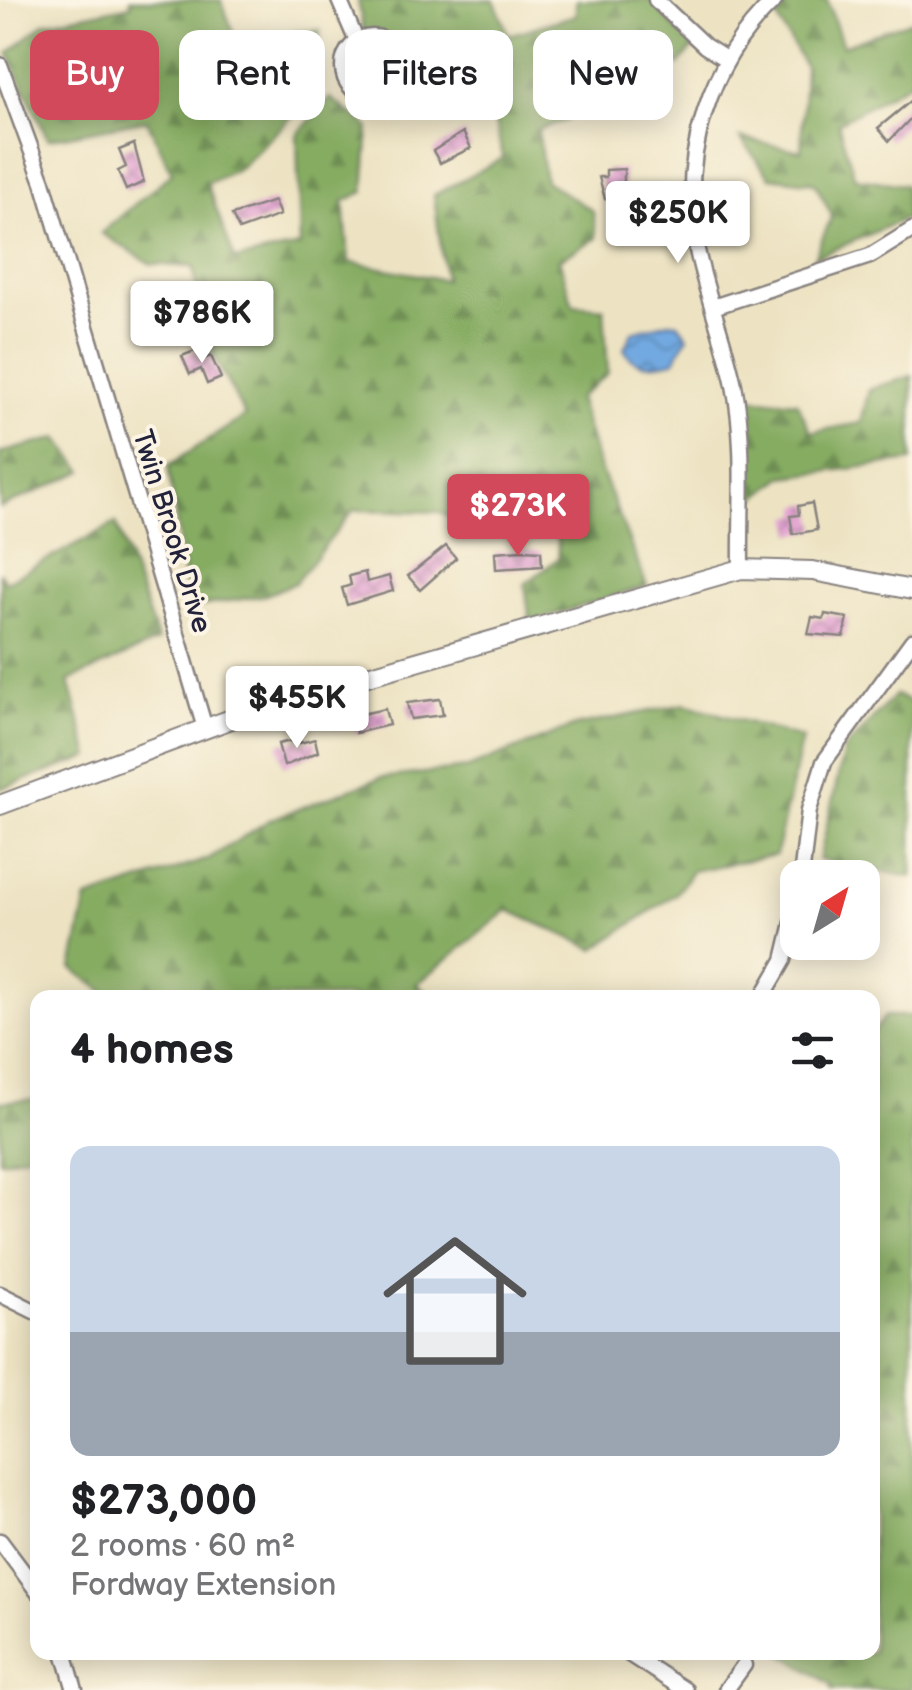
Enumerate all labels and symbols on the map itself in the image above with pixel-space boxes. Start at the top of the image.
pin: $250K [608,181,748,266]
pin: $786K [132,281,272,366]
street label: Twin Brook Drive [125,426,218,637]
pin: $273K [448,474,588,559]
pin: $455K [227,666,367,751]
north arrow [780,860,880,960]

